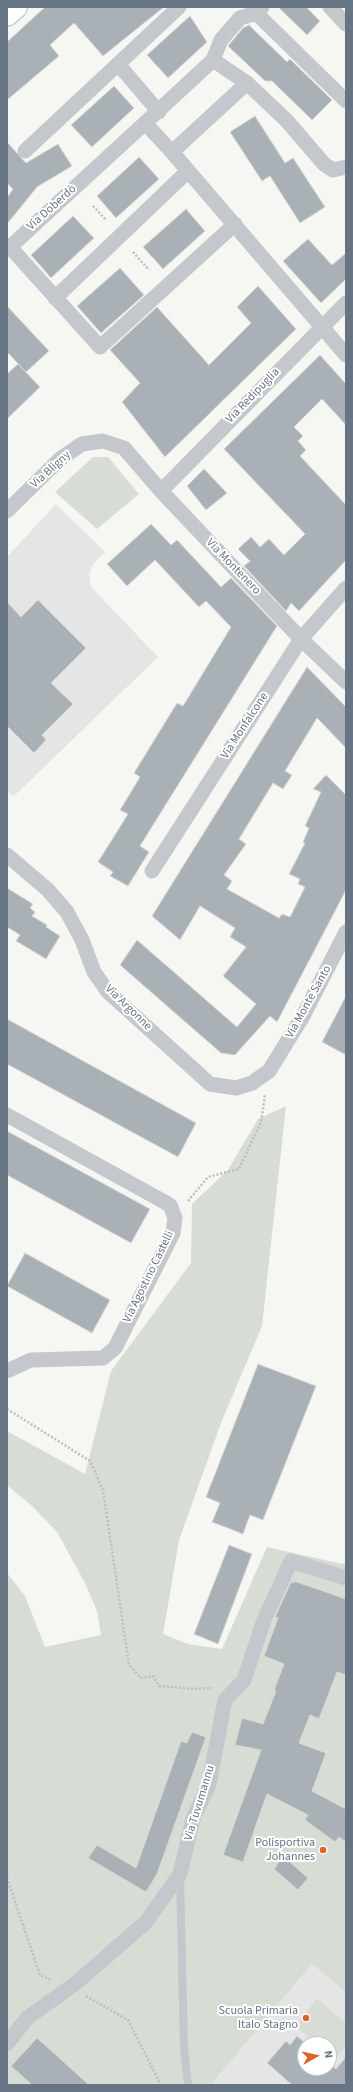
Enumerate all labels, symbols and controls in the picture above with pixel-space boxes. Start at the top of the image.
street label: Via Doberdò [24,182,80,234]
street label: Via Redipuglia [223,365,283,427]
street label: Via Bligny [28,448,74,492]
street label: Via Montenero [203,536,263,598]
street label: Via Monfalcone [218,690,272,762]
street label: Via Monte Santo [283,963,335,1041]
street label: Via Argonne [102,982,154,1034]
street label: Via Agostino Castelli [121,1229,177,1325]
street label: Via Tuvumannu [182,1764,218,1842]
place label: Polisportiva Johannes [255,1836,315,1864]
marker: Polisportiva Johannes [318,1845,328,1855]
place label: Scuola Primaria Italo Stagno [219,2004,298,2032]
marker: Scuola Primaria Italo Stagno [301,2013,311,2023]
north arrow [297,2036,337,2076]
text: N [320,2050,336,2059]

